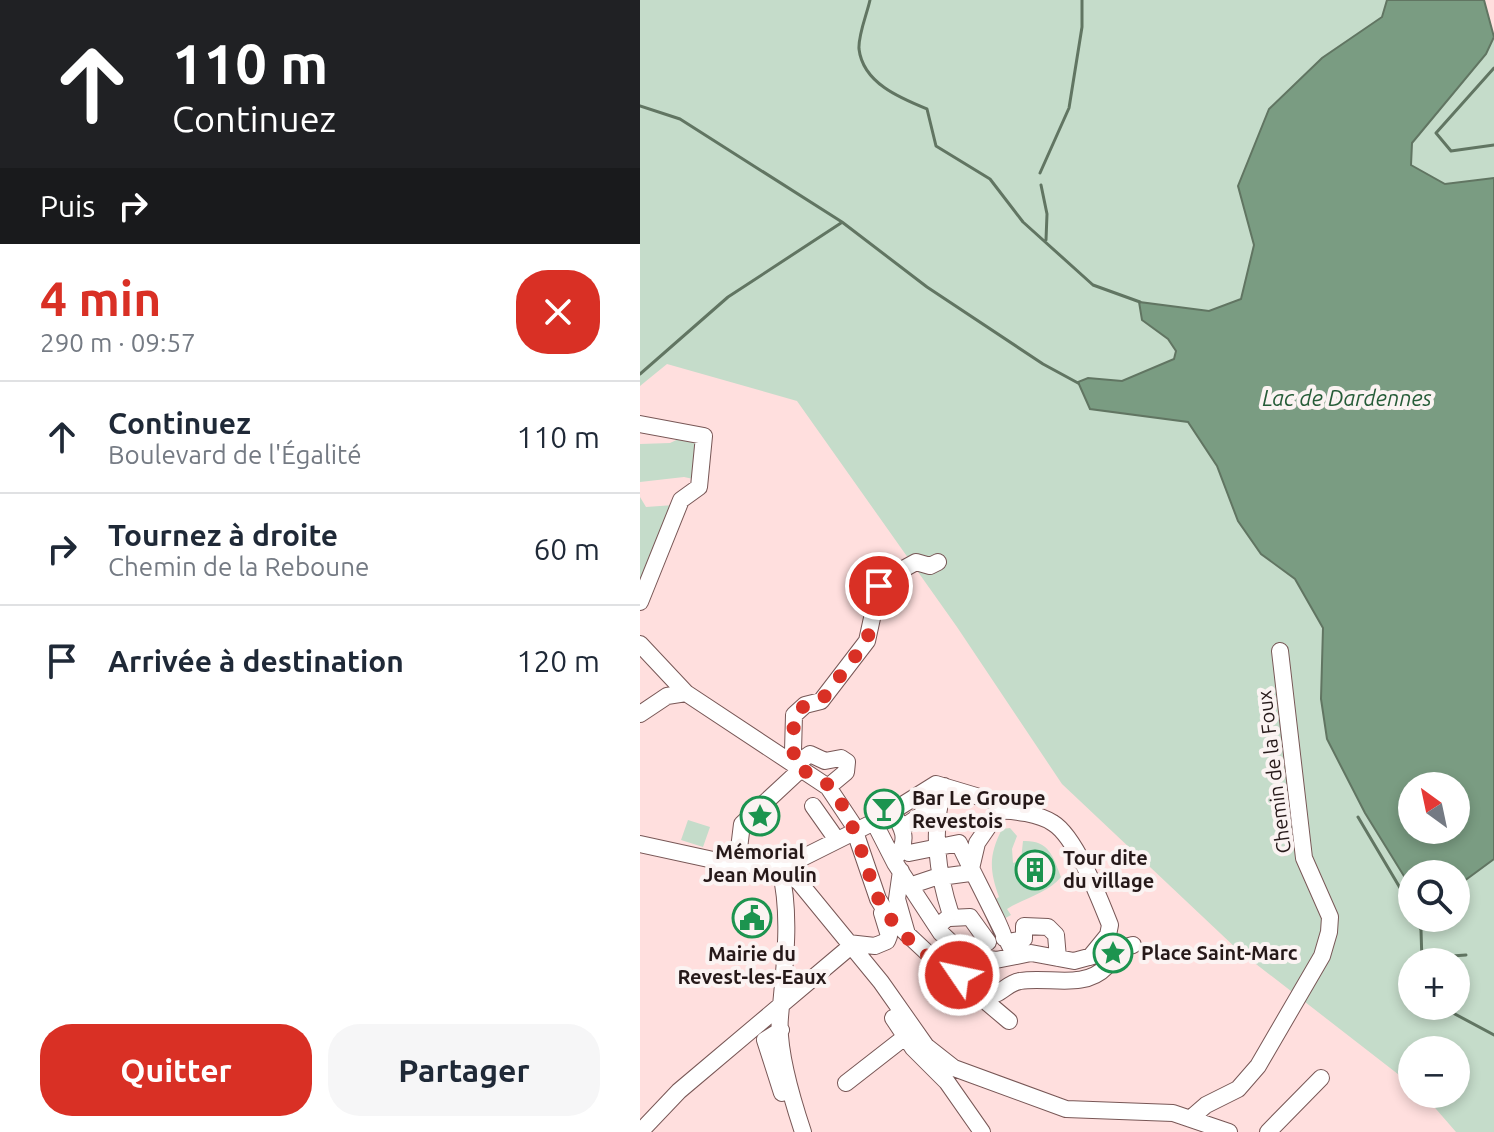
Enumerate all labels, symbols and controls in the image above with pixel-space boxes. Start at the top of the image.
icon: ahead [40,32,144,136]
text: 110 m [172,32,328,95]
text: Continuez [172,98,336,139]
icon: right [111,184,155,228]
text: Puis [40,189,95,223]
button: close [516,270,600,354]
text: 4 min [40,271,161,325]
text: 290 m · 09:57 [40,328,196,357]
water label: Lac de Dardennes [1262,385,1432,410]
text: Continuez [108,406,251,440]
icon: ahead [40,415,84,459]
text: 110 m [516,420,600,454]
text: Boulevard de l'Égalité [108,440,362,469]
text: Tournez à droite [108,518,338,552]
icon: right [40,527,84,571]
text: 60 m [533,532,600,566]
text: Chemin de la Reboune [108,552,369,581]
pin [845,552,913,620]
icon: arrive [857,564,901,608]
icon: arrive [40,639,84,683]
text: Arrivée à destination [108,644,404,678]
text: 120 m [516,644,600,678]
street label: Chemin de la Foux [1252,689,1295,855]
north arrow [1398,772,1470,844]
map controls [1398,772,1470,1108]
place label: Bar Le Groupe Revestois [912,786,1046,832]
bar icon: Bar Le Groupe Revestois [863,788,905,830]
place icon: Mémorial Jean Moulin [739,795,781,837]
place label: Mémorial Jean Moulin [703,840,817,886]
place label: Tour dite du village [1063,846,1154,892]
building icon: Tour dite du village [1014,849,1056,891]
button: search [1398,860,1470,932]
public building icon: Mairie du Revest-les-Eaux [731,897,773,939]
place icon: Place Saint-Marc [1092,932,1134,974]
position arrow [917,933,1001,1017]
place label: Place Saint-Marc [1141,941,1298,964]
place label: Mairie du Revest-les-Eaux [677,942,827,988]
button: + [1398,948,1470,1020]
button: Quitter [40,1024,312,1116]
button: Partager [328,1024,600,1116]
button: − [1398,1036,1470,1108]

